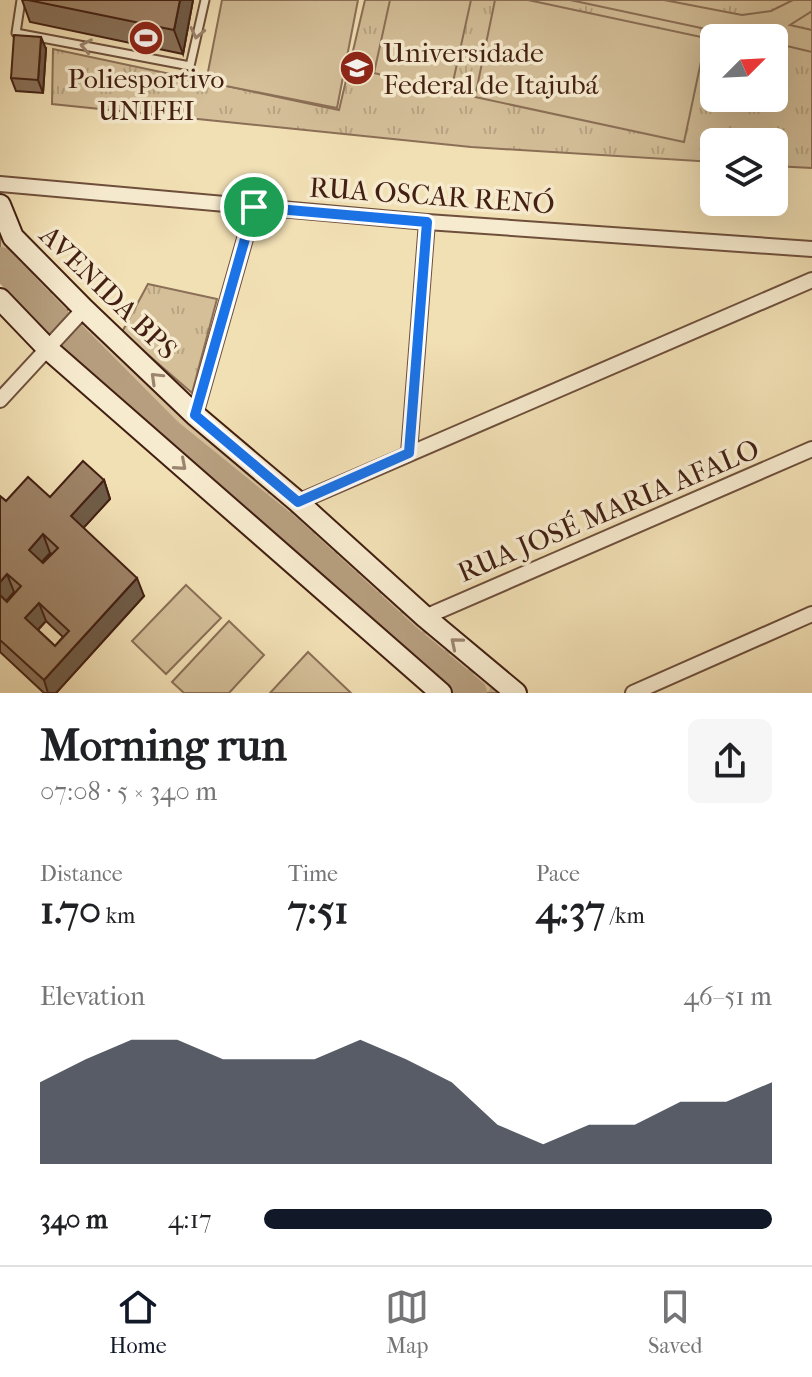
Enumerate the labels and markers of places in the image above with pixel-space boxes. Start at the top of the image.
sports icon: Poliesportivo UNIFEI [127,19,165,57]
place label: Universidade Federal de Itajubá [383,36,600,101]
school or university icon: Universidade Federal de Itajubá [338,49,376,87]
place label: Poliesportivo UNIFEI [68,62,224,127]
pin [220,173,288,241]

